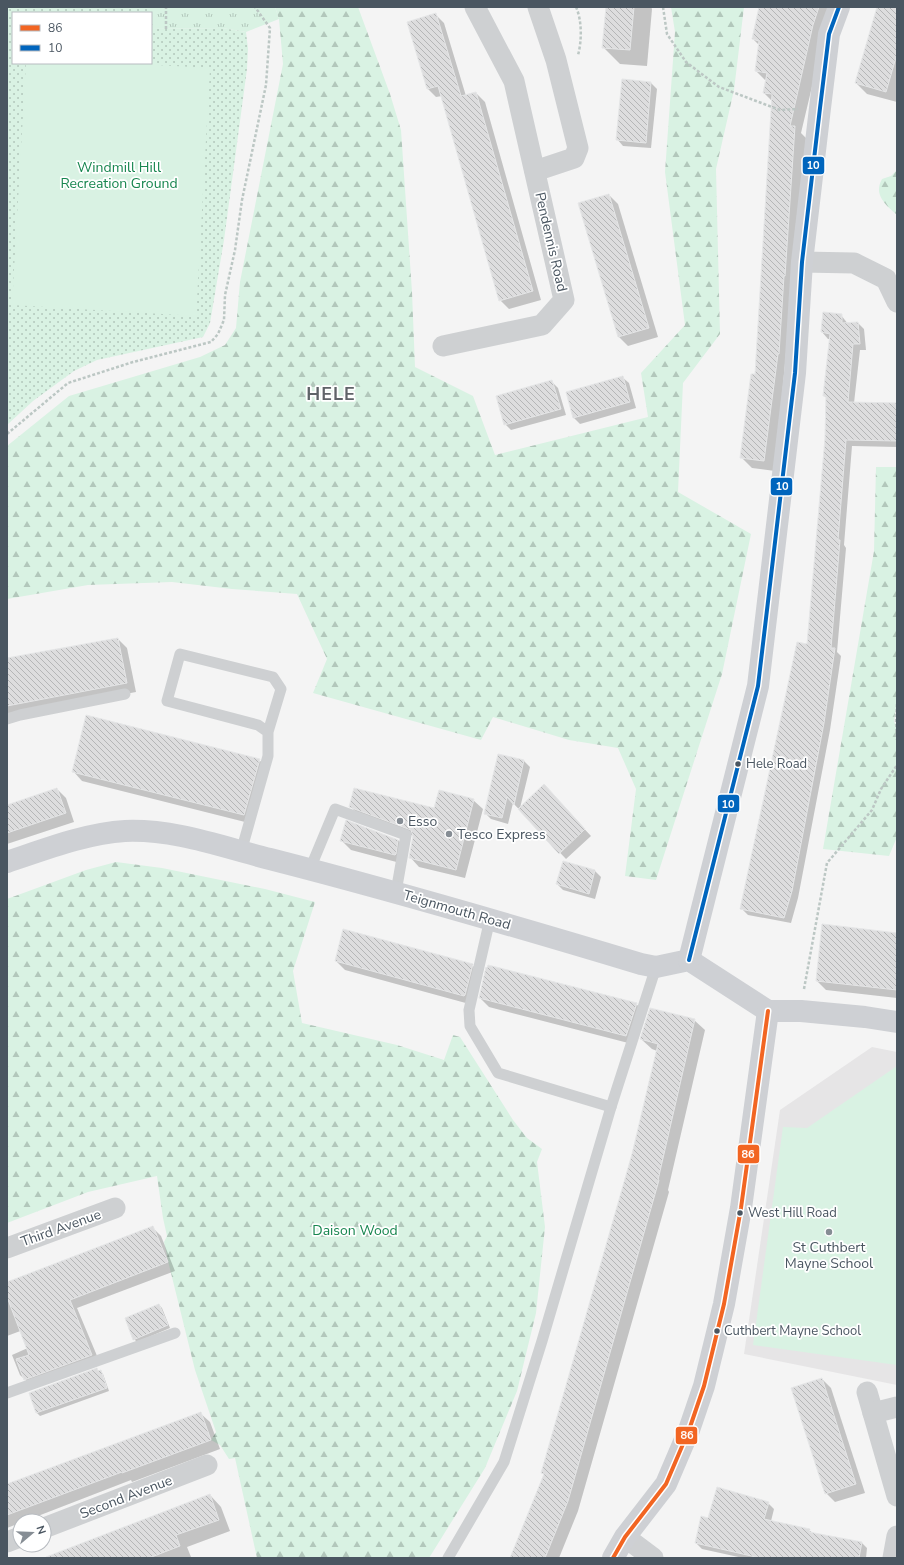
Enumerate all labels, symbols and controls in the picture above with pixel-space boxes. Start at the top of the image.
legend [12,12,152,64]
text: 86 [48,20,62,36]
text: 10 [48,40,62,56]
line badge: 10 [802,156,825,175]
park label: Windmill Hill Recreation Ground [60,158,178,193]
text: 10 [806,158,820,173]
street label: Pendennis Road [530,190,572,294]
district label: HELE [306,382,356,406]
line badge: 10 [770,477,793,496]
text: 10 [775,479,789,494]
place label: Hele Road [746,755,807,773]
marker: Hele Road [733,759,743,769]
line badge: 10 [717,794,740,813]
text: 10 [721,797,735,812]
place label: Esso [408,812,438,831]
marker: Esso [395,816,405,826]
place label: Tesco Express [457,825,546,844]
marker: Tesco Express [444,829,454,839]
street label: Teignmouth Road [401,886,513,934]
line badge: 86 [737,1144,760,1164]
text: 86 [741,1147,755,1162]
place label: West Hill Road [748,1204,837,1222]
street label: Third Avenue [18,1205,104,1251]
marker: West Hill Road [735,1208,745,1218]
park label: Daison Wood [312,1221,398,1240]
marker: St Cuthbert Mayne School [824,1227,834,1237]
place label: St Cuthbert Mayne School [785,1238,874,1273]
place label: Cuthbert Mayne School [724,1322,861,1340]
marker: Cuthbert Mayne School [712,1326,722,1336]
line badge: 86 [675,1426,698,1445]
text: 86 [680,1428,694,1443]
street label: Second Avenue [77,1471,175,1523]
north arrow [12,1513,52,1553]
text: N [33,1524,49,1536]

